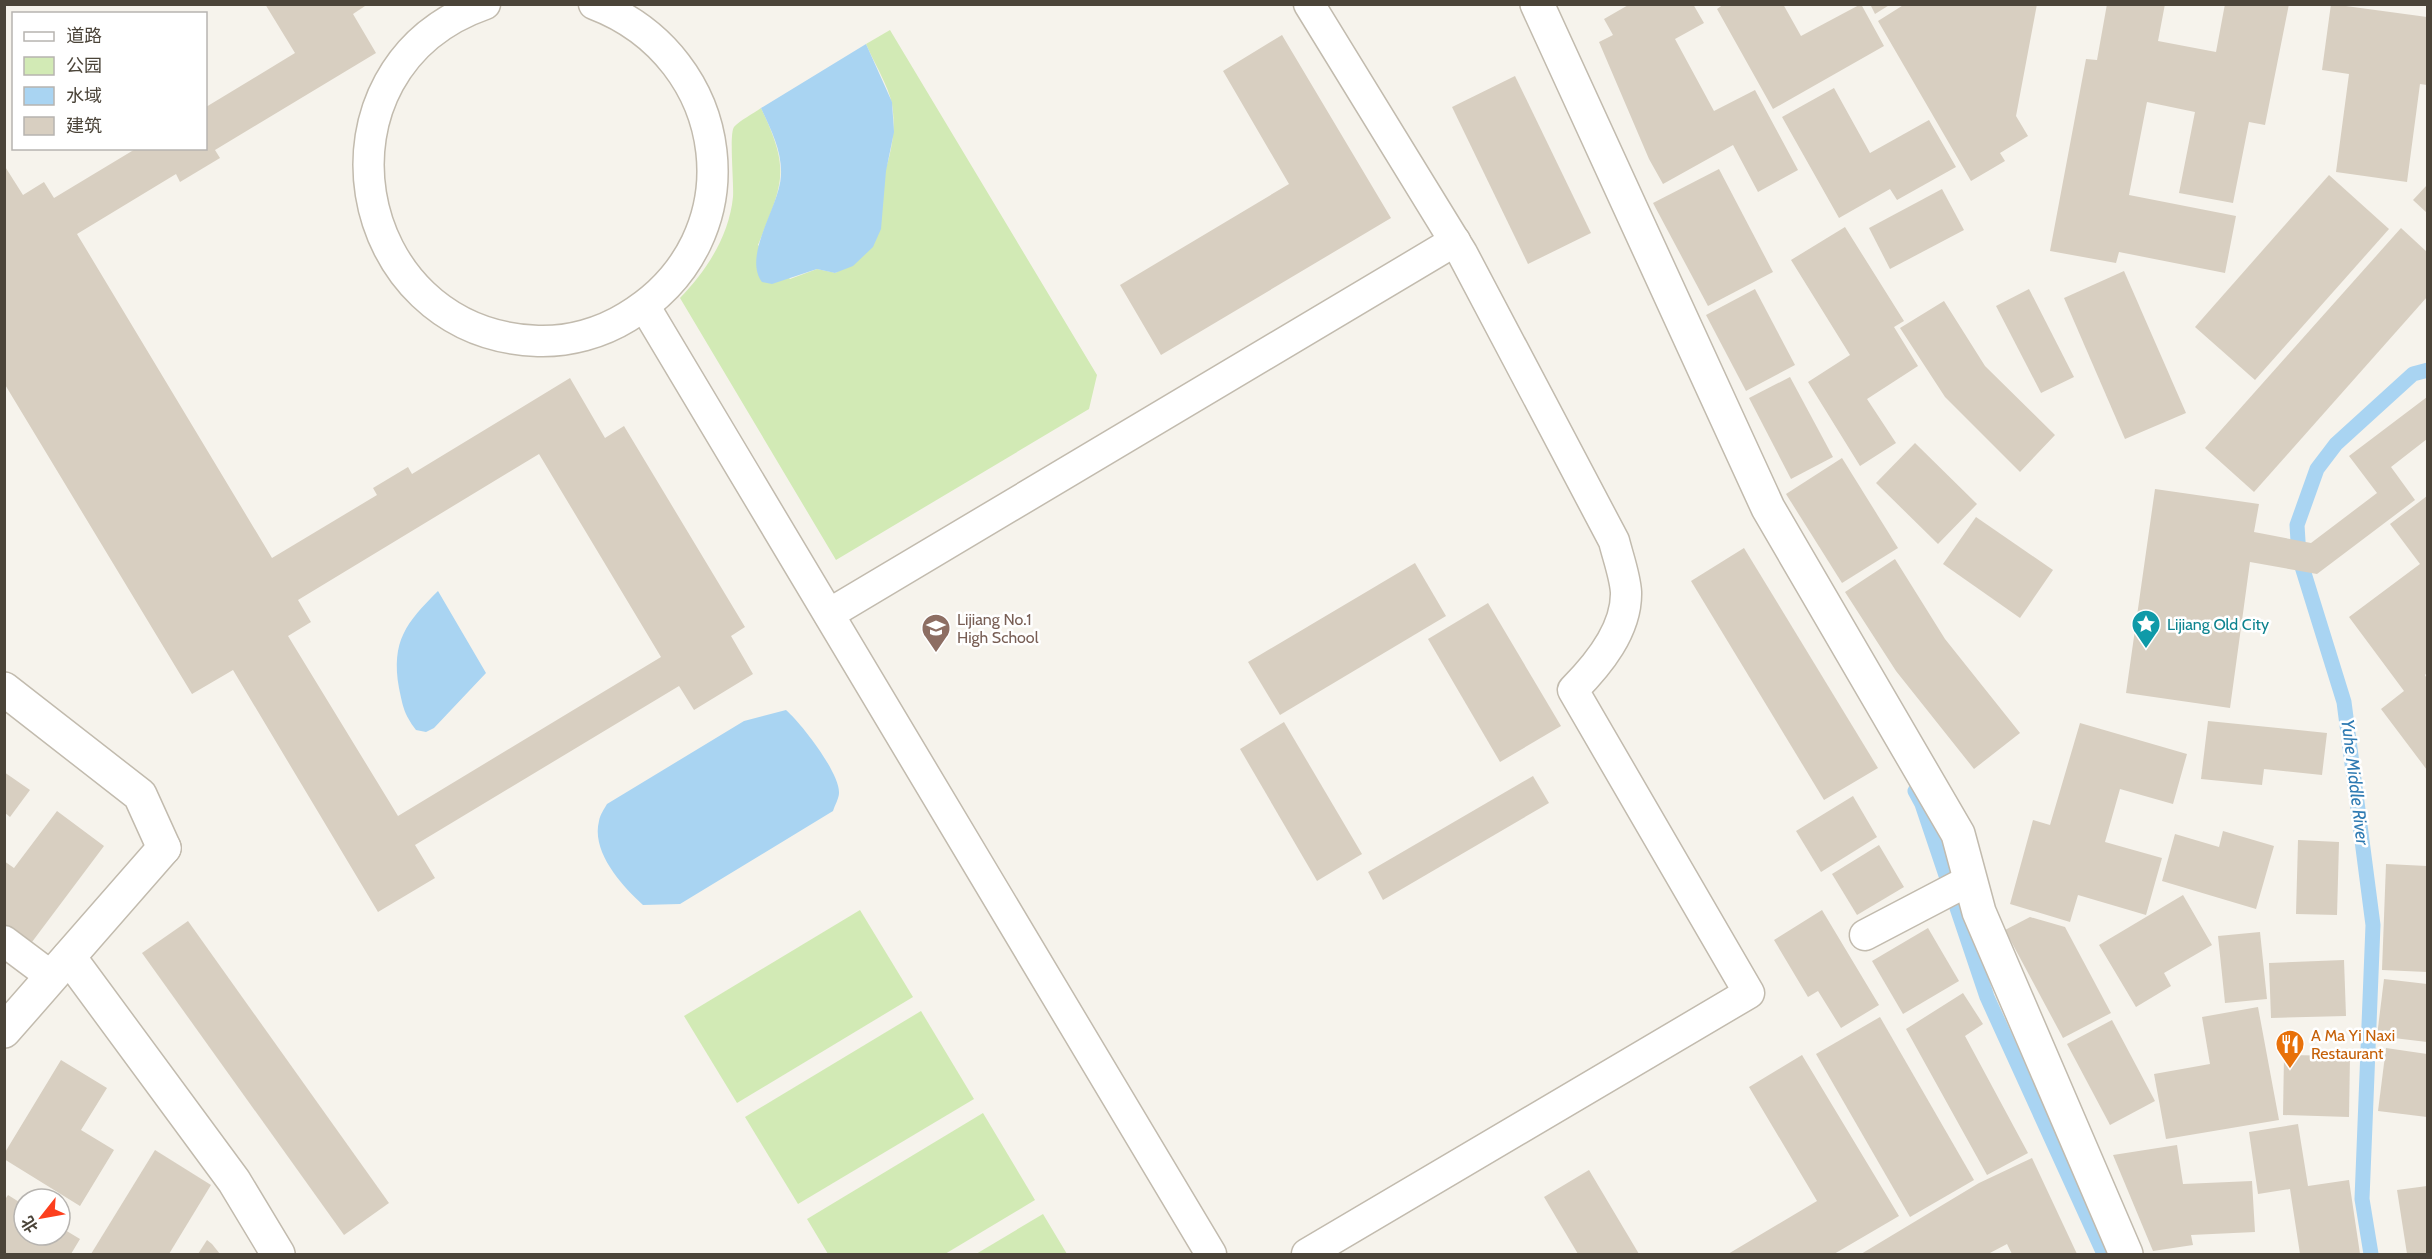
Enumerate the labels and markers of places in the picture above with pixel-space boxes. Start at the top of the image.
place icon: Lijiang Old City [2130,608,2162,650]
place label: Lijiang No.1 High School [957,610,1039,647]
school or university icon: Lijiang No.1 High School [920,612,952,654]
place label: Lijiang Old City [2167,615,2269,634]
place label: A Ma Yi Naxi Restaurant [2311,1026,2395,1063]
restaurant icon: A Ma Yi Naxi Restaurant [2274,1028,2306,1070]

